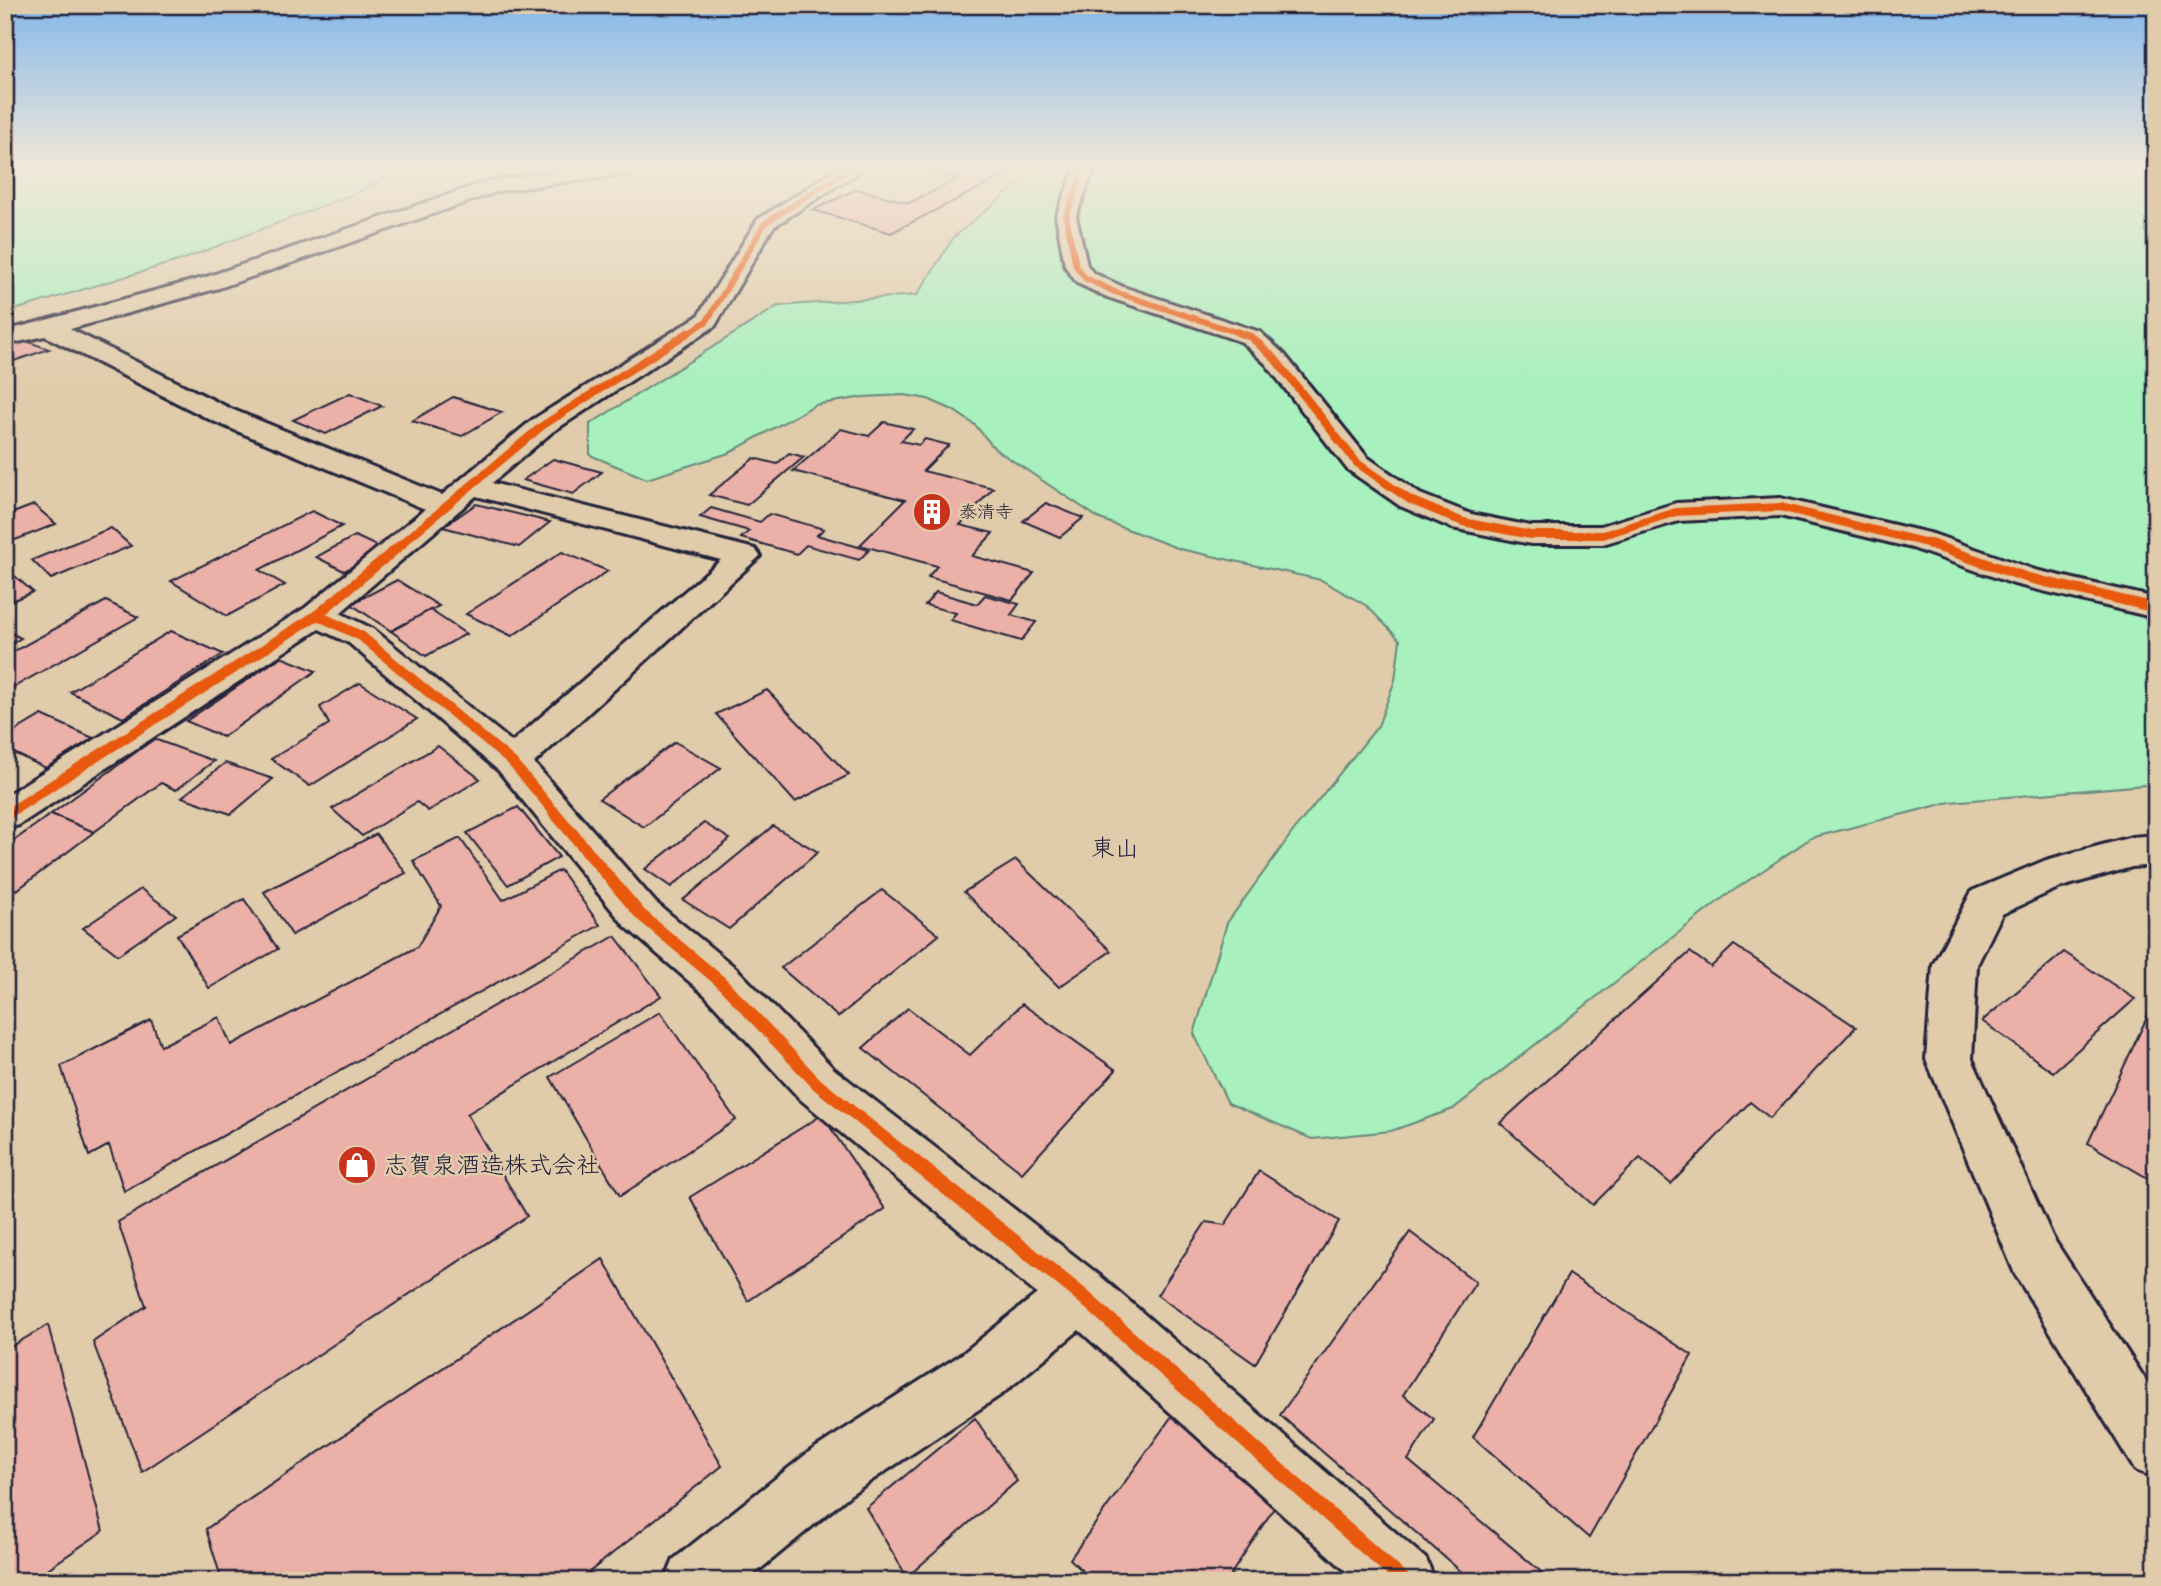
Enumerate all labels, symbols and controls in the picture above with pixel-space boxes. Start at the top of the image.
building icon: 泰清寺 [911,491,953,533]
place label: 泰清寺 [959,502,1013,523]
district label: 東山 [1091,834,1139,863]
shop icon: 志賀泉酒造株式会社 [336,1144,378,1186]
place label: 志賀泉酒造株式会社 [384,1151,600,1180]

